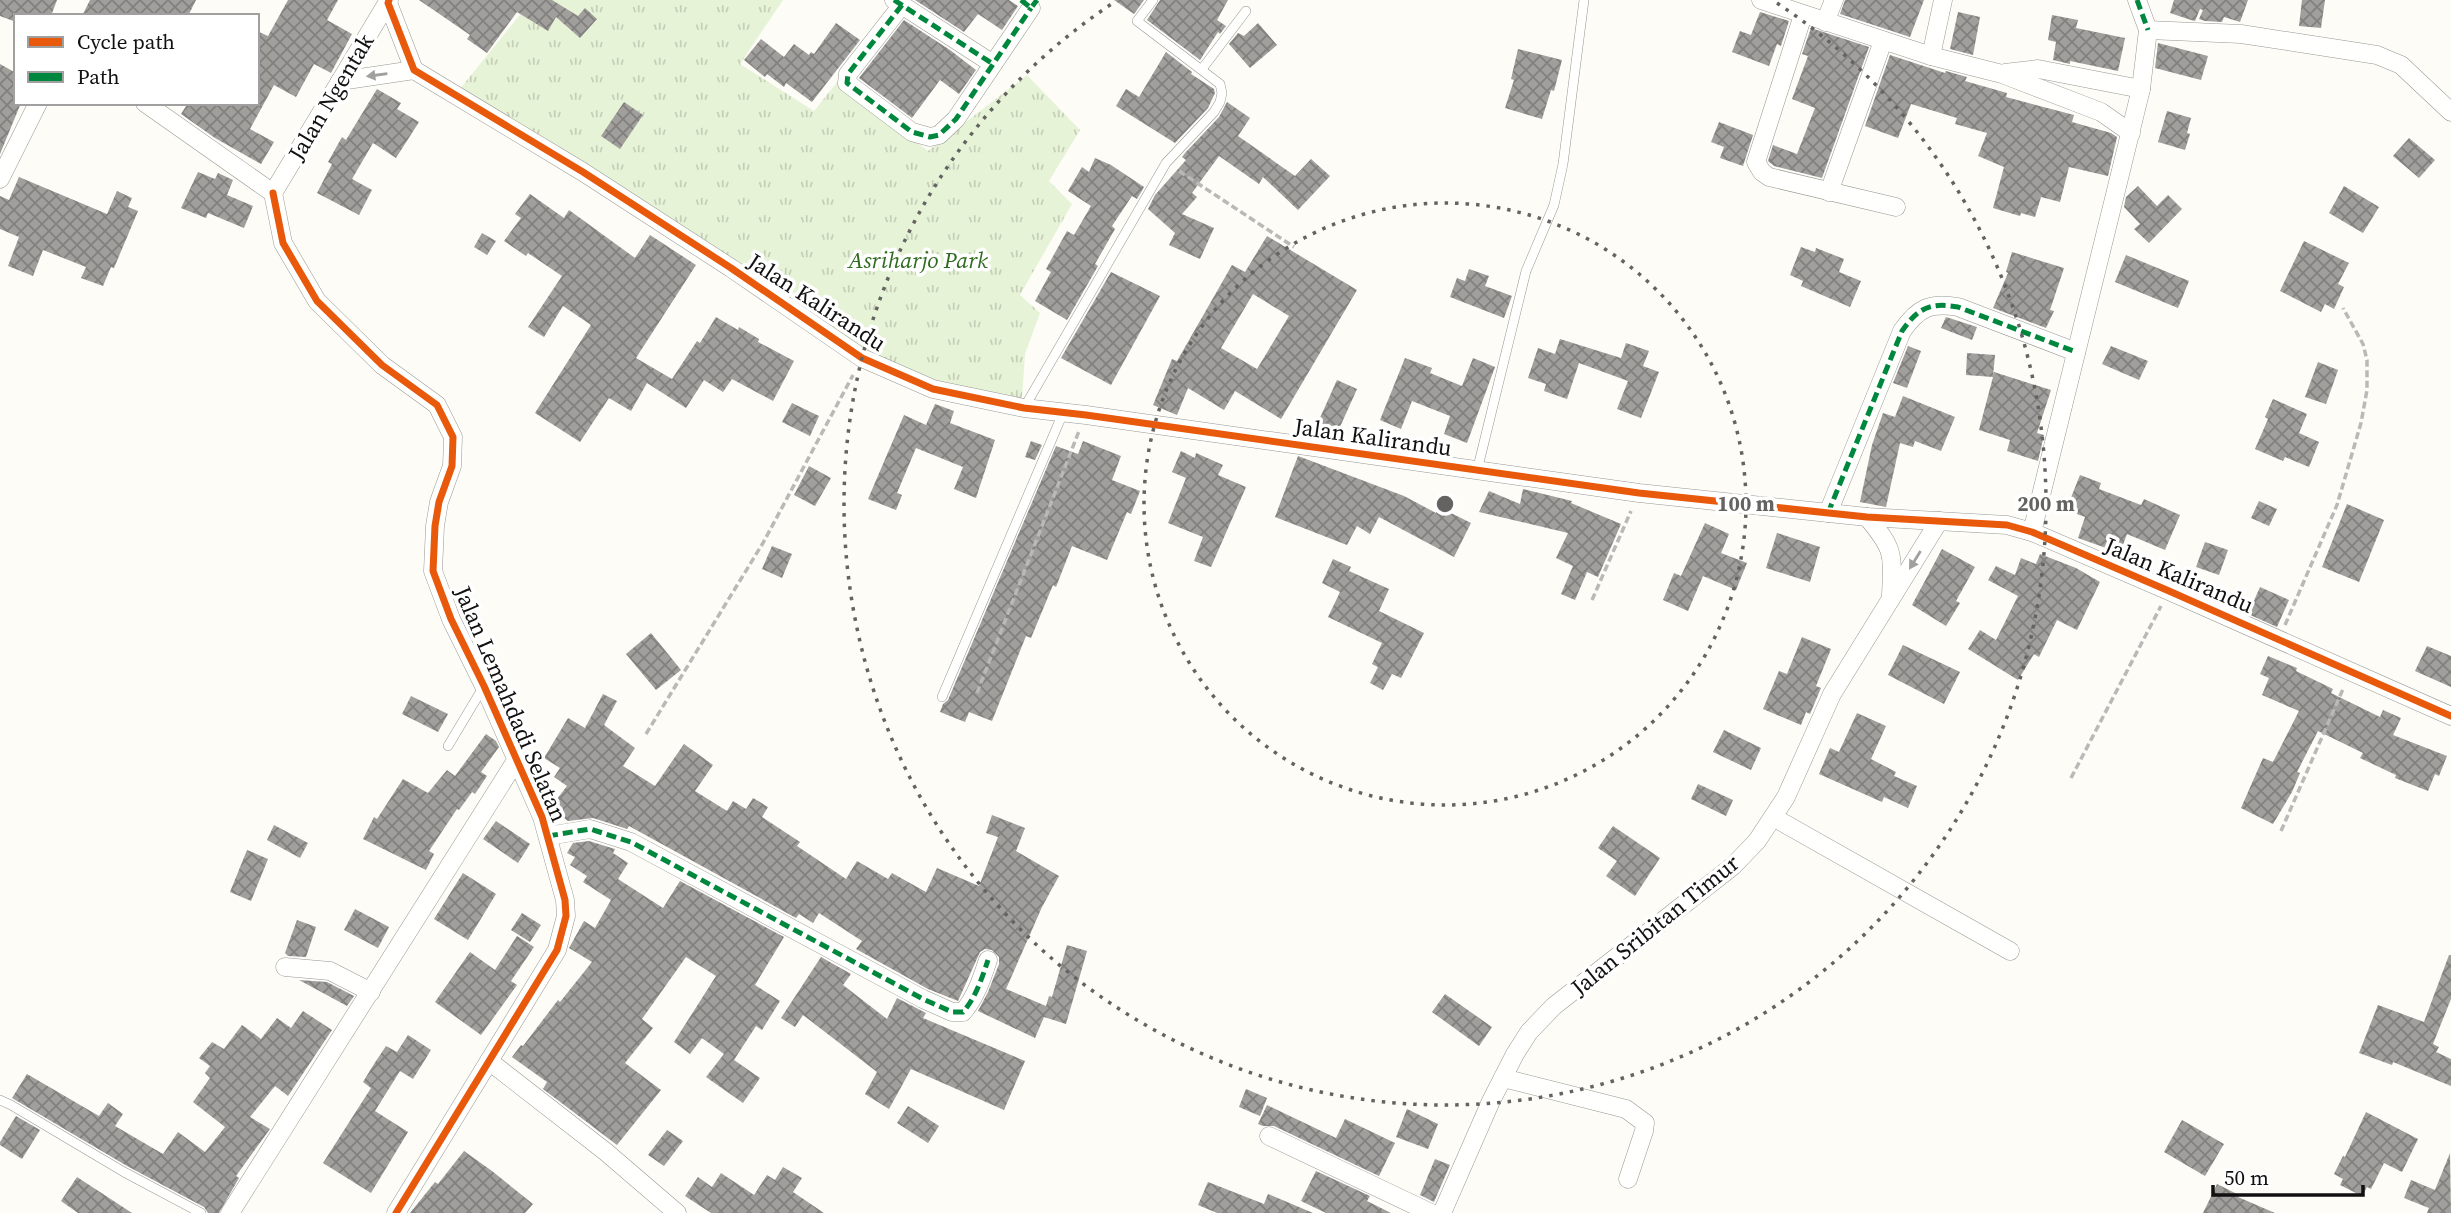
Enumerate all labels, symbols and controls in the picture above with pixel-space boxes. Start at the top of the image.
legend [14,14,259,105]
text: Cycle path [77,27,175,56]
street label: Jalan Ngentak [280,27,382,167]
text: Path [77,62,120,91]
one-way arrow [366,70,388,81]
park label: Asriharjo Park [846,244,988,276]
street label: Jalan Kalirandu [741,245,892,359]
street label: Jalan Kalirandu [1291,410,1454,464]
text: 100 m [1717,489,1775,518]
text: 200 m [2017,489,2075,518]
centre of rings [1433,492,1457,516]
street label: Jalan Kalirandu [2099,529,2258,621]
one-way arrow [1908,550,1921,569]
street label: Jalan Lemahdadi Selatan [446,580,575,827]
street label: Jalan Sribitan Timur [1563,847,1746,1004]
scale bar [2213,1154,2364,1198]
text: 50 m [2224,1163,2269,1192]

